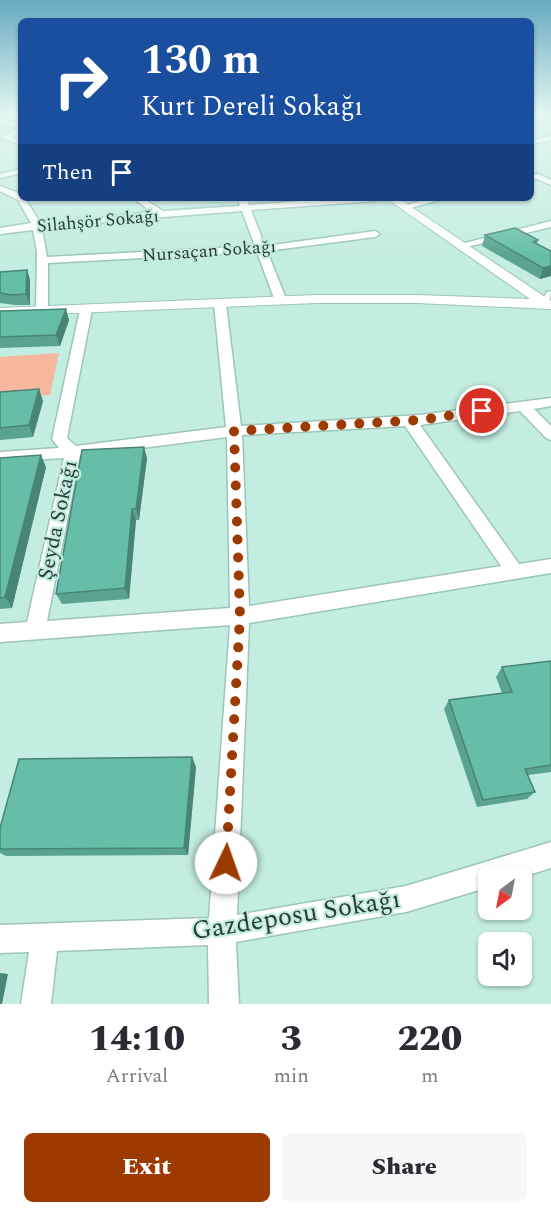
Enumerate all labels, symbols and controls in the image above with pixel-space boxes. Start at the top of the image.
text: 130 m [141,29,260,92]
icon: right [42,42,120,120]
text: Kurt Dereli Sokağı [141,86,363,128]
text: Then [42,156,93,189]
icon: arrive [105,156,138,189]
street label: Silahşör Sokağı [36,202,160,240]
street label: Nursaçan Sokağı [141,233,277,269]
pin [456,385,507,436]
icon: arrive [465,394,498,427]
street label: Şeyda Sokağı [30,457,86,583]
position arrow [194,831,258,895]
north arrow [478,866,532,920]
map controls [478,866,532,986]
street label: Gazdeposu Sokağı [189,879,403,951]
button: sound [478,932,532,986]
text: 14:10 [89,1012,185,1067]
text: 3 [281,1012,302,1067]
text: 220 [398,1012,462,1067]
text: Arrival [106,1061,168,1091]
text: min [274,1061,309,1091]
text: m [421,1061,439,1091]
button: Exit [24,1133,270,1202]
button: Share [282,1133,527,1202]

